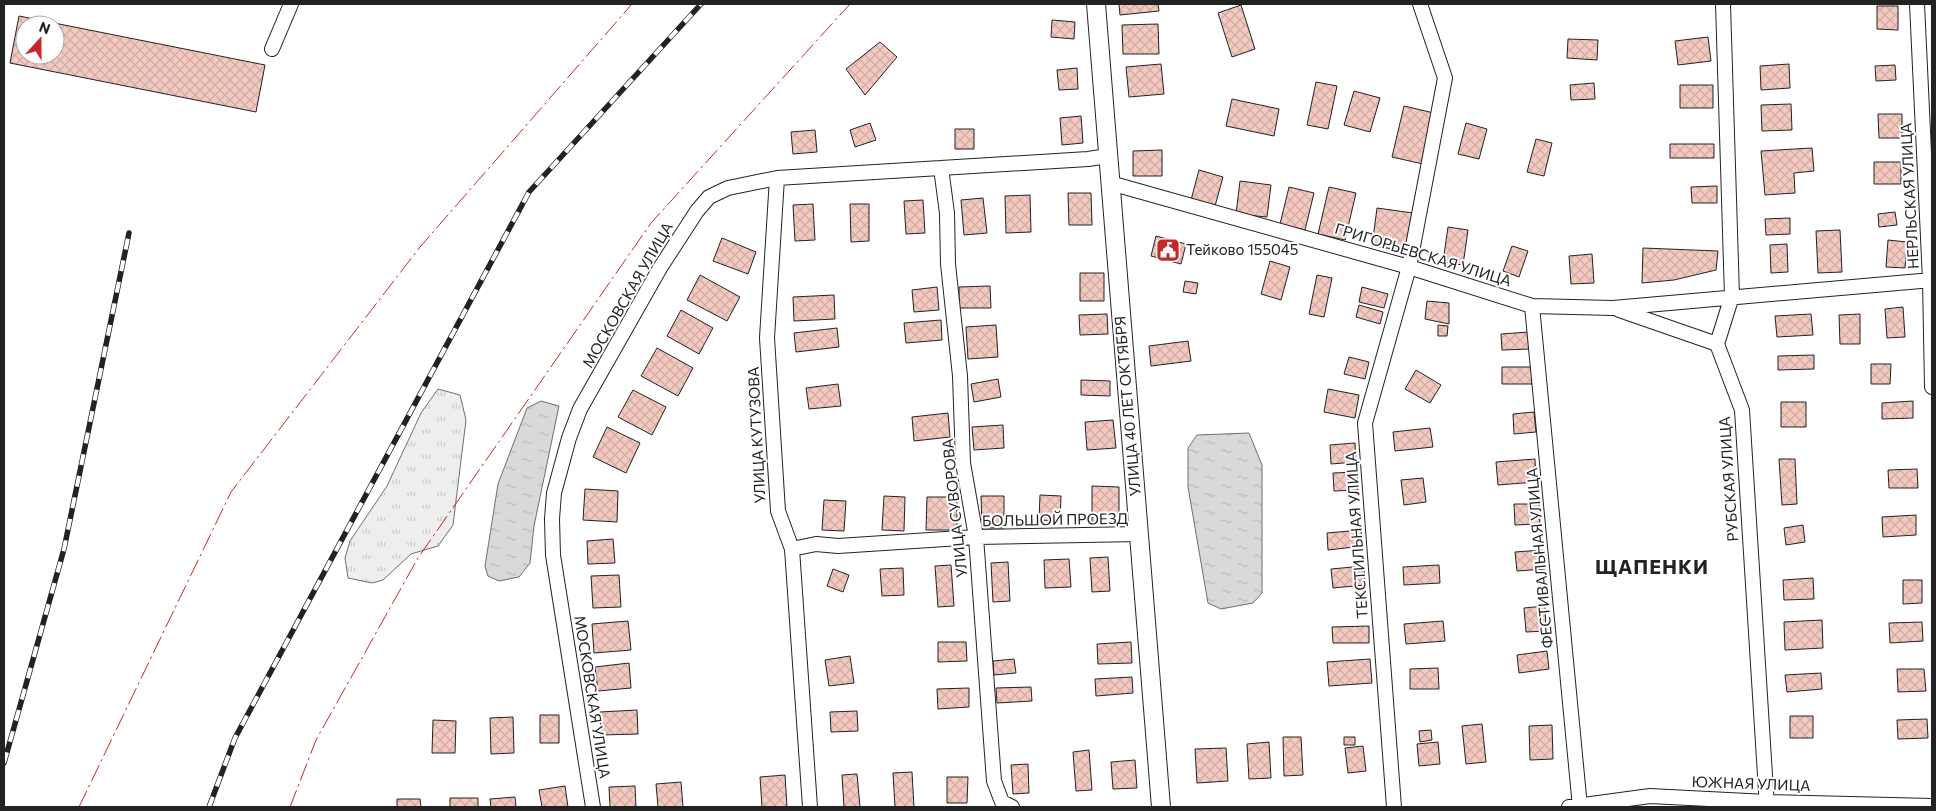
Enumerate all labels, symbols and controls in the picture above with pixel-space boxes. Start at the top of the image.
north arrow [15,15,65,65]
text: N [37,18,53,37]
street label: НЕРЛЬСКАЯ УЛИЦА [1896,123,1922,270]
street label: МОСКОВСКАЯ УЛИЦА [578,219,676,370]
street label: ГРИГОРЬЕВСКАЯ УЛИЦА [1333,219,1514,289]
public building icon: Тейково 155045 [1155,237,1181,263]
place label: Тейково 155045 [1186,240,1298,258]
street label: УЛИЦА 40 ЛЕТ ОКТЯБРЯ [1110,315,1144,497]
street label: УЛИЦА КУТУЗОВА [743,366,769,504]
street label: РУБСКАЯ УЛИЦА [1715,416,1741,542]
street label: УЛИЦА СУВОРОВА [938,438,970,579]
street label: ТЕКСТИЛЬНАЯ УЛИЦА [1341,451,1371,619]
street label: ФЕСТИВАЛЬНАЯ УЛИЦА [1522,467,1556,649]
street label: БОЛЬШОЙ ПРОЕЗД [982,509,1129,529]
district label: ЩАПЕНКИ [1595,554,1709,578]
street label: МОСКОВСКАЯ УЛИЦА [571,614,615,780]
street label: ЮЖНАЯ УЛИЦА [1691,772,1811,794]

